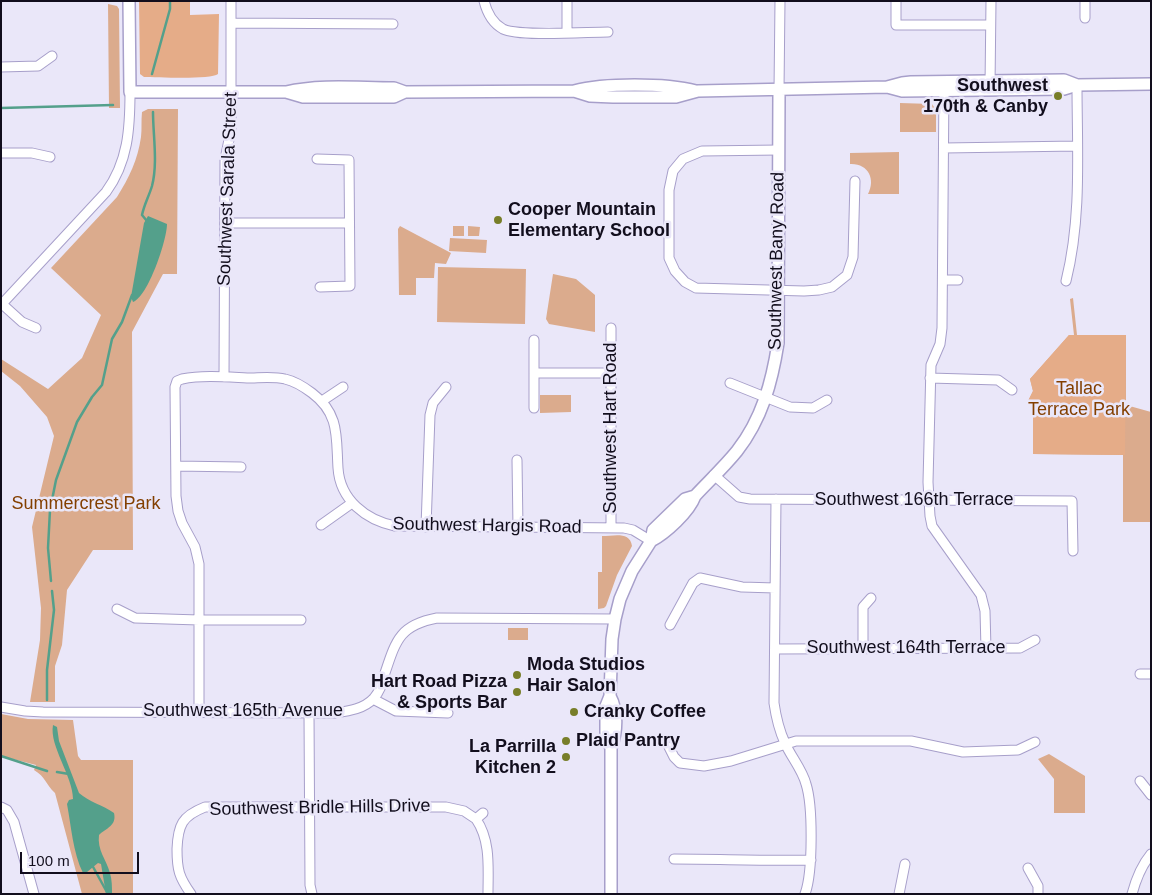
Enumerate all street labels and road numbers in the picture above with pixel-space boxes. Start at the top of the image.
street label: Southwest Sarala Street [214,92,242,286]
street label: Southwest Bany Road [765,172,789,350]
street label: Southwest Hart Road [600,342,622,514]
street label: Southwest 166th Terrace [814,489,1014,511]
street label: Southwest Hargis Road [392,514,582,538]
street label: Southwest 164th Terrace [806,637,1006,659]
street label: Southwest 165th Avenue [143,700,343,722]
street label: Southwest Bridle Hills Drive [209,795,431,821]

